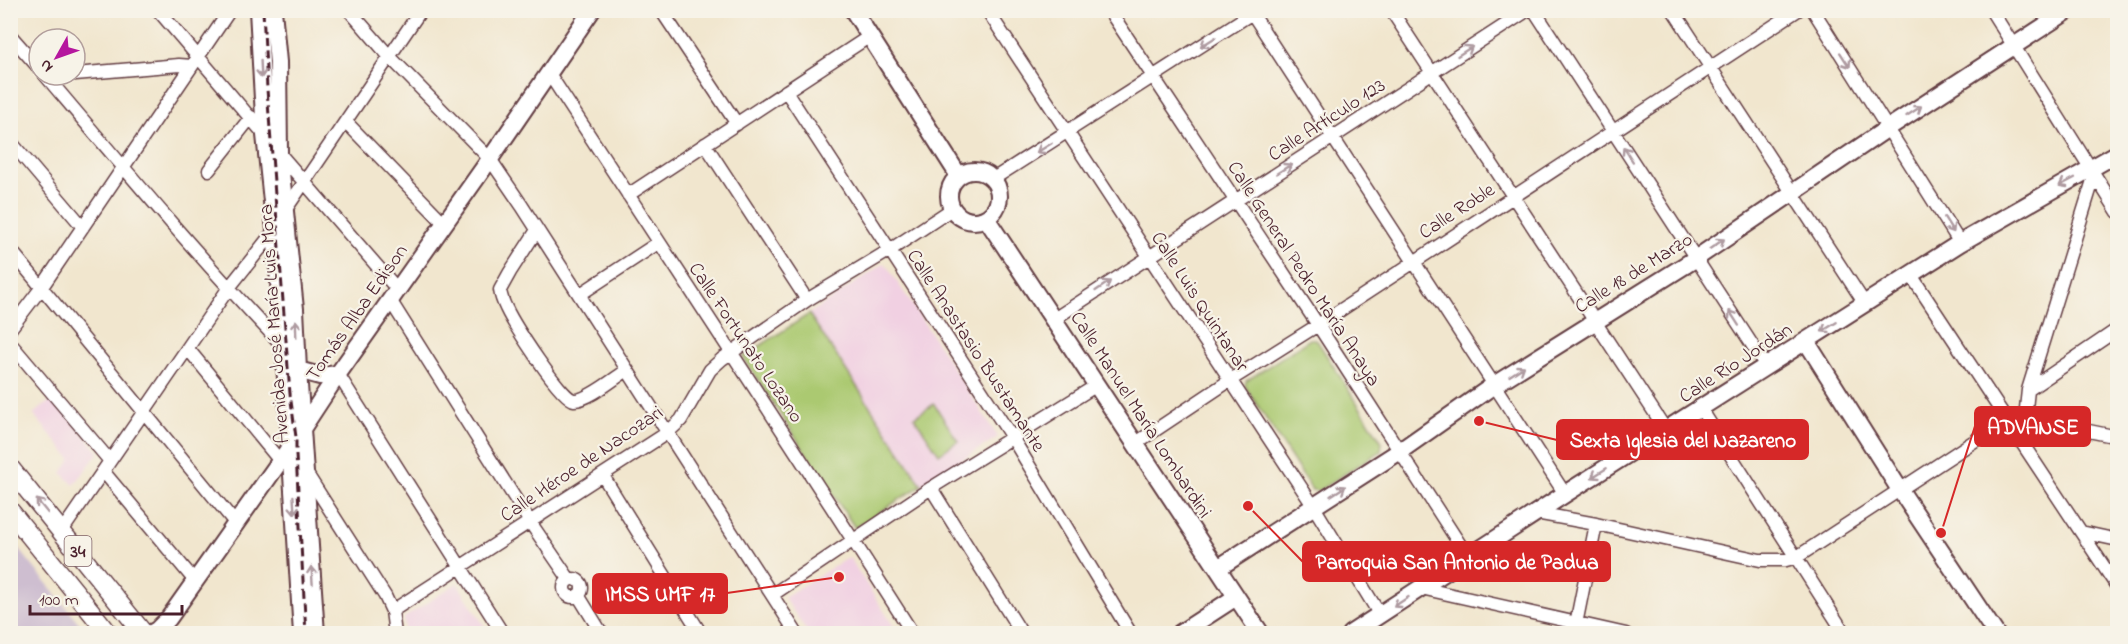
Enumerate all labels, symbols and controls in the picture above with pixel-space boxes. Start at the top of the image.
north arrow [27,27,87,87]
one-way arrow [1200,36,1217,48]
one-way arrow [1456,45,1473,57]
one-way arrow [1839,51,1851,68]
text: N [34,53,60,77]
one-way arrow [256,58,267,78]
street label: Calle Artículo 123 [1263,72,1392,170]
one-way arrow [1905,105,1921,117]
one-way arrow [1036,142,1053,154]
one-way arrow [1621,146,1633,163]
street label: Calle General Pedro María Anaya [1219,156,1387,393]
one-way arrow [1275,162,1292,174]
street label: Calle Roble [1414,177,1501,248]
one-way arrow [2059,177,2076,189]
street label: Avenida José María Luis Mora [253,203,298,445]
one-way arrow [1943,216,1955,233]
street label: Calle Luis Quintanar [1143,226,1256,379]
street label: Calle 18 de Marzo [1570,226,1699,322]
one-way arrow [1709,238,1725,250]
street label: Tomás Alba Edison [300,239,416,388]
street label: Calle Anastasio Bustamante [898,244,1052,459]
street label: Calle Fortunato Lozano [680,257,810,430]
one-way arrow [1094,280,1111,292]
street label: Calle Manuel María Lombardini [1062,306,1218,525]
one-way arrow [1727,309,1740,326]
street label: Calle Río Jordán [1674,316,1799,412]
one-way arrow [290,320,301,339]
one-way arrow [1821,321,1837,333]
one-way arrow [1508,364,1525,376]
street label: Calle Héroe de Nacozari [495,400,670,531]
callout: ADVANSE [1975,407,2090,446]
text: ADVANSE [1987,414,2079,444]
callout: Sexta Iglesia del Nazareno [1557,420,1808,459]
text: Sexta Iglesia del Nazareno [1570,427,1796,459]
one-way arrow [1591,467,1608,479]
one-way arrow [1329,485,1346,497]
one-way arrow [289,495,300,515]
one-way arrow [35,498,48,514]
road number: 34 [64,536,92,566]
callout: Parroquia San Antonio de Padua [1303,542,1610,581]
text: Parroquia San Antonio de Padua [1315,549,1599,579]
one-way arrow [307,566,318,586]
callout: IMSS UMF 17 [593,574,727,613]
scale bar [30,578,182,616]
text: IMSS UMF 17 [605,581,715,611]
text: 100 m [39,588,79,614]
one-way arrow [1392,595,1409,608]

